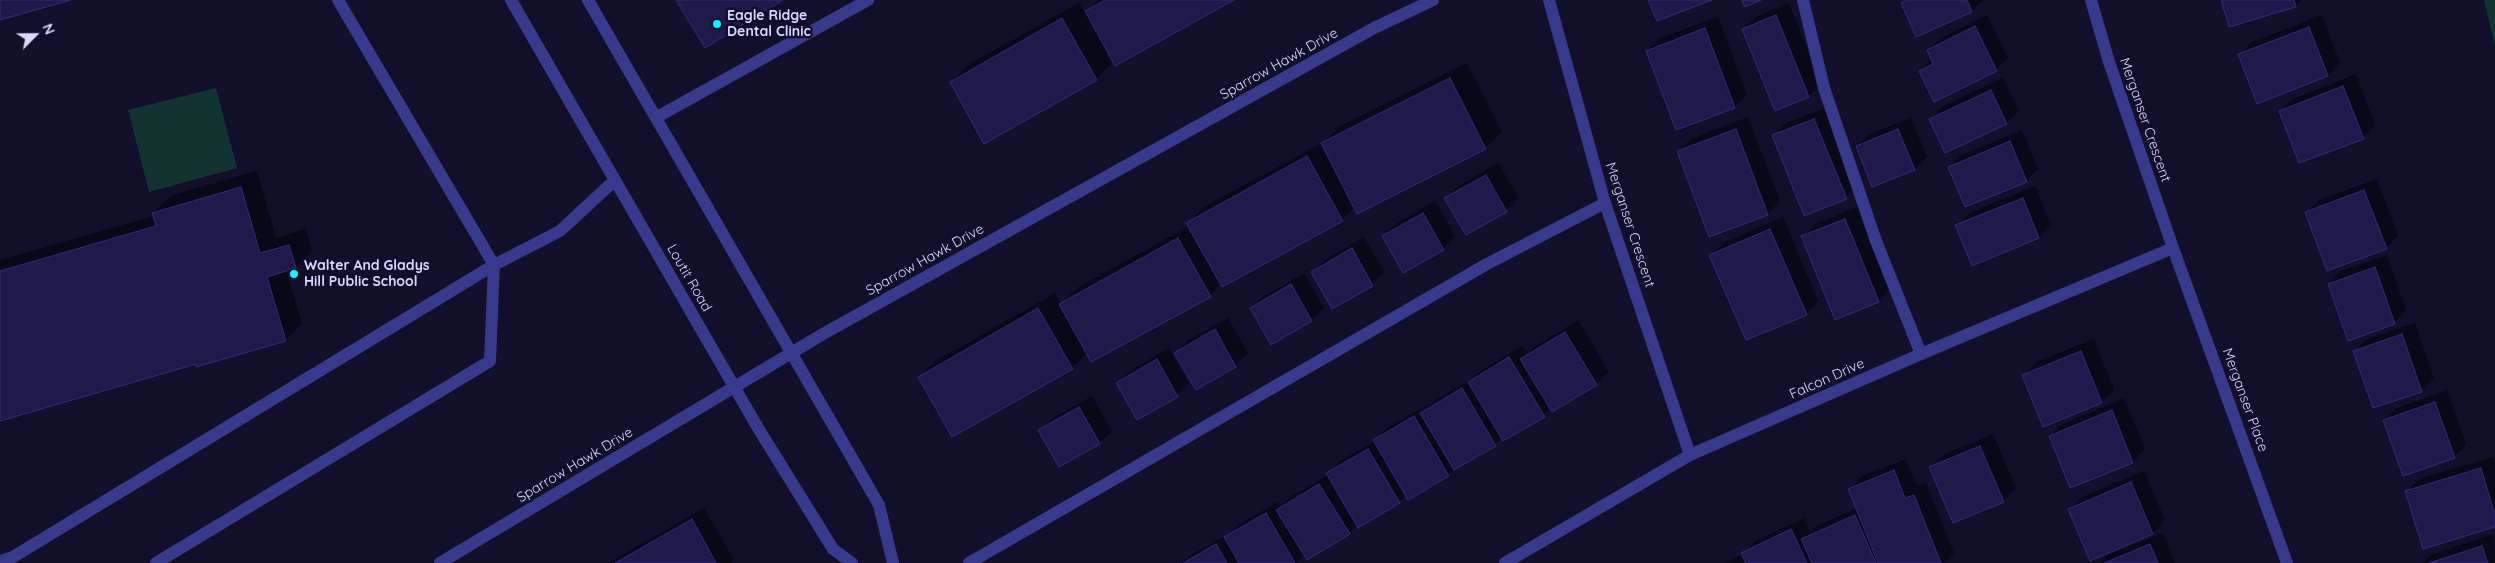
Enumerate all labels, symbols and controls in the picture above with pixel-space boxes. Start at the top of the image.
place label: Eagle Ridge Dental Clinic [727,8,811,40]
north arrow [10,10,60,60]
marker: Eagle Ridge Dental Clinic [711,18,723,30]
text: N [39,21,59,37]
street label: Sparrow Hawk Drive [1217,25,1341,103]
street label: Merganser Crescent [2116,56,2174,184]
street label: Merganser Crescent [1602,160,1658,290]
street label: Sparrow Hawk Drive [863,221,987,299]
street label: Loutit Road [663,241,715,315]
place label: Walter And Gladys Hill Public School [304,258,429,290]
marker: Walter And Gladys Hill Public School [288,268,300,280]
street label: Merganser Place [2218,346,2272,454]
street label: Falcon Drive [1787,355,1867,403]
street label: Sparrow Hawk Drive [514,424,636,506]

